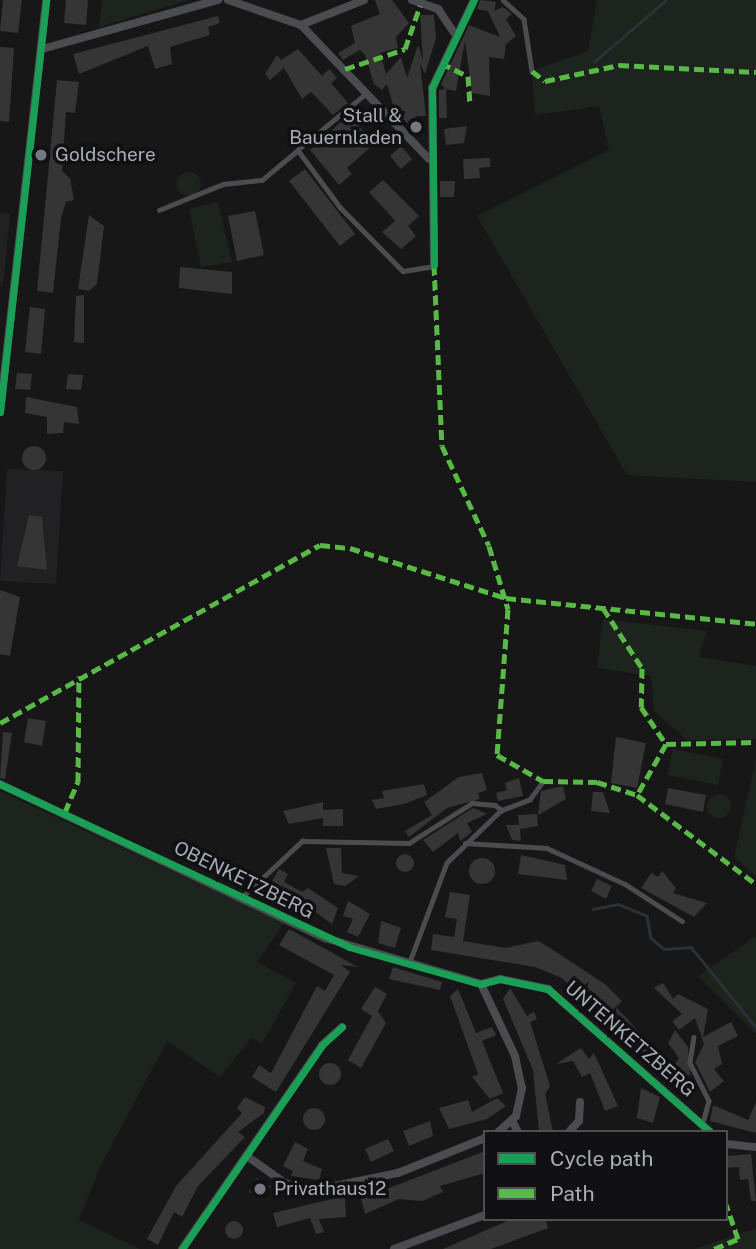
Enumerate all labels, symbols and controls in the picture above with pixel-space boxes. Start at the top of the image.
place label: Stall & Bauernladen [289,105,402,149]
marker: Stall & Bauernladen [408,119,424,135]
place label: Goldschere [55,144,156,166]
marker: Goldschere [33,147,49,163]
street label: OBENKETZBERG [170,836,318,924]
street label: UNTENKETZBERG [560,976,700,1102]
legend [483,1130,728,1221]
text: Cycle path [550,1146,653,1171]
place label: Privathaus12 [274,1178,386,1200]
marker: Privathaus12 [252,1181,268,1197]
text: Path [550,1181,595,1206]

